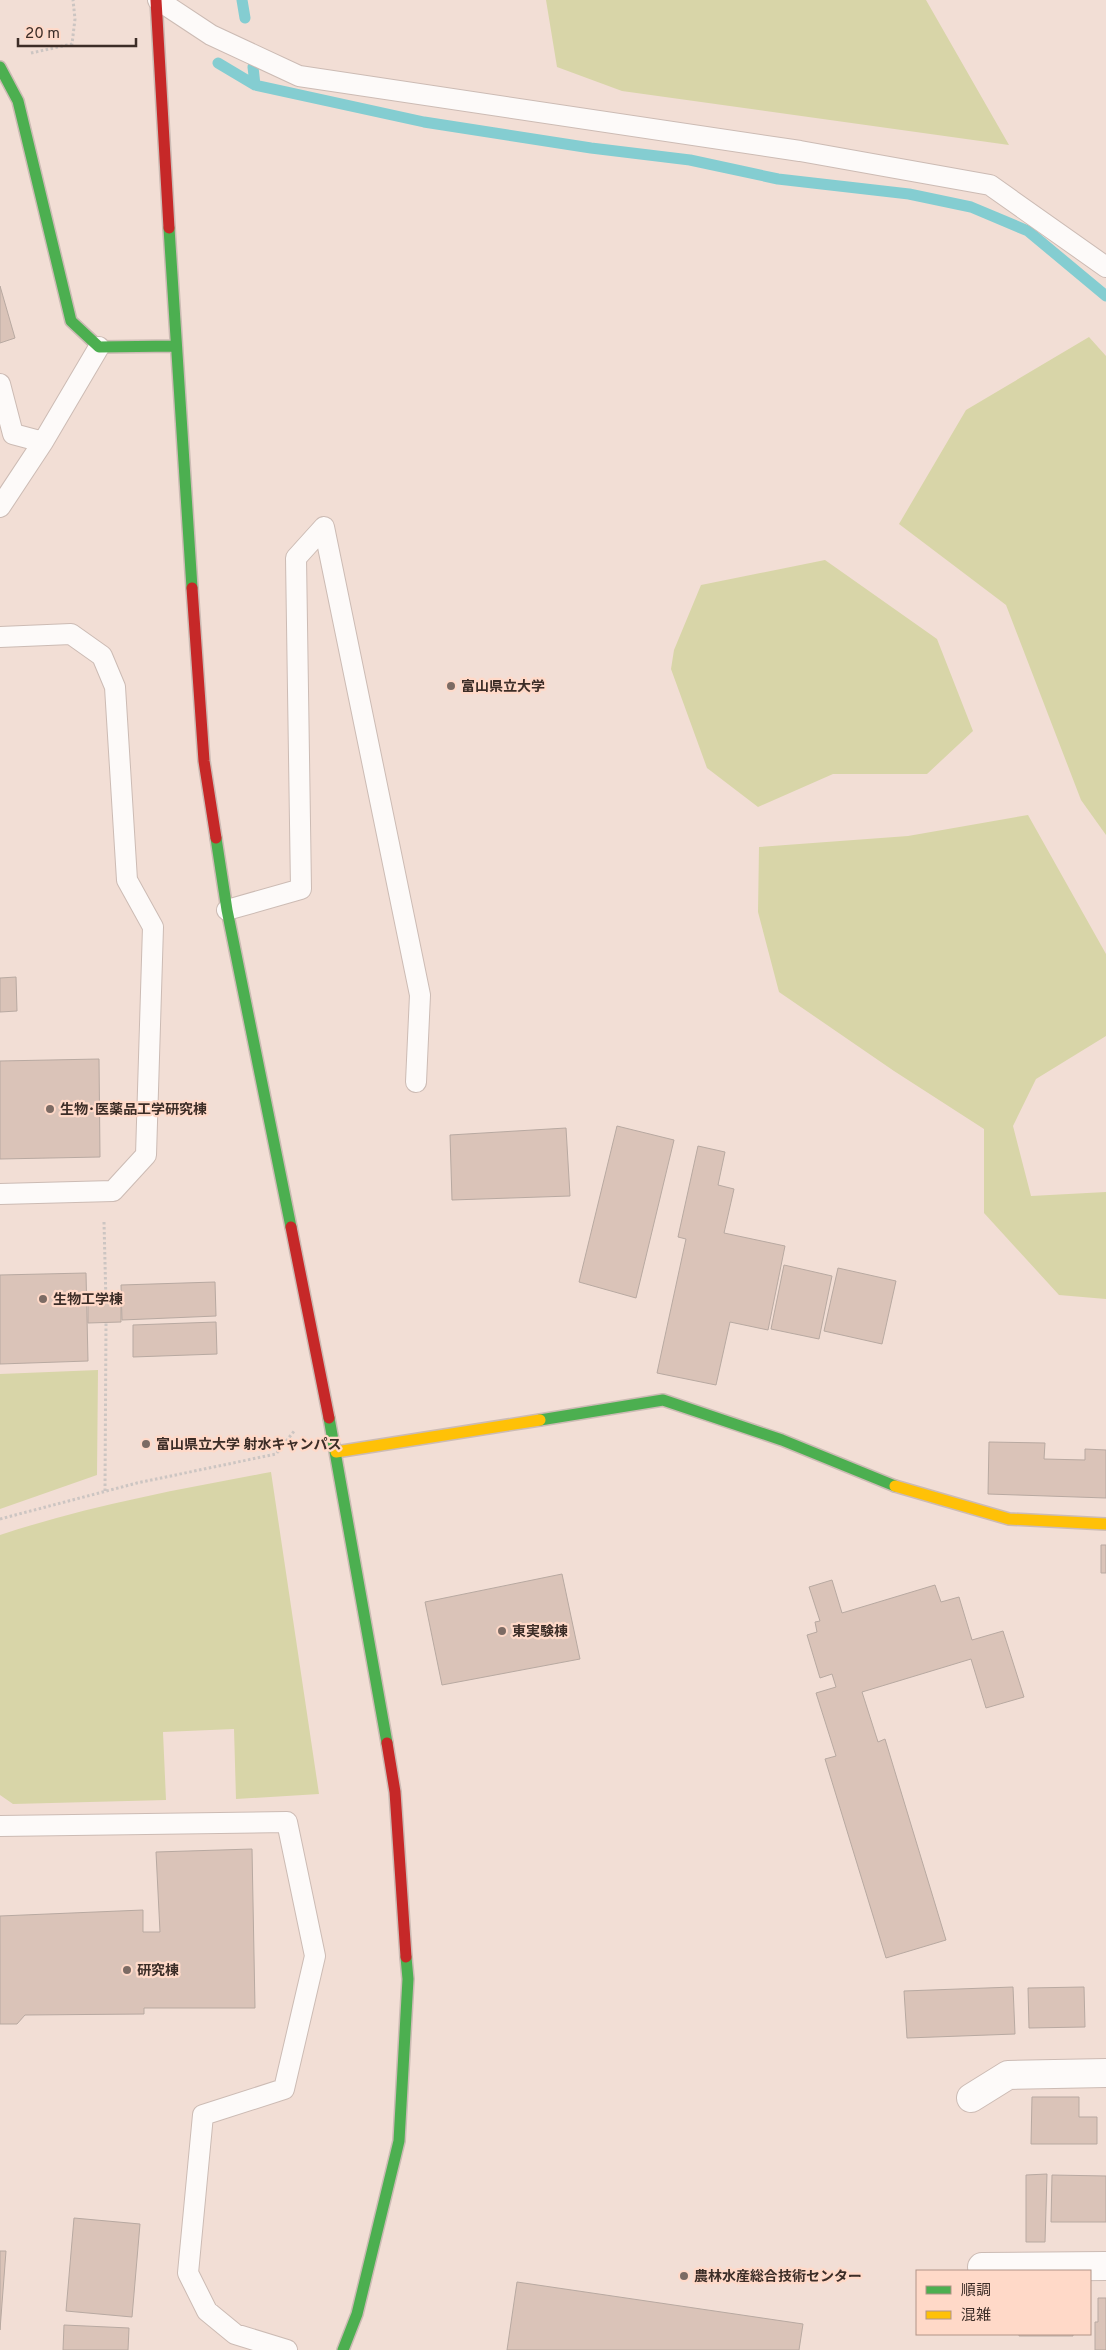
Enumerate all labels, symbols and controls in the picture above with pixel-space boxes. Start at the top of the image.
scale bar [18,15,135,47]
text: 20 m [25,25,60,44]
place label: 富山県立大学 [461,679,545,696]
marker: 富山県立大学 [445,680,457,692]
place label: 生物･医薬品工学研究棟 [60,1101,207,1119]
marker: 生物･医薬品工学研究棟 [44,1103,56,1115]
place label: 生物工学棟 [53,1291,123,1309]
marker: 生物工学棟 [37,1293,49,1305]
place label: 富山県立大学 射水キャンパス [156,1436,342,1454]
marker: 富山県立大学 射水キャンパス [140,1438,152,1450]
place label: 東実験棟 [512,1623,568,1641]
marker: 東実験棟 [496,1625,508,1637]
place label: 研究棟 [137,1962,179,1980]
marker: 研究棟 [121,1964,133,1976]
place label: 農林水産総合技術センター [694,2268,862,2286]
marker: 農林水産総合技術センター [678,2270,690,2282]
legend [916,2270,1091,2335]
text: 順調 [961,2282,991,2301]
text: 混雑 [961,2307,991,2326]

